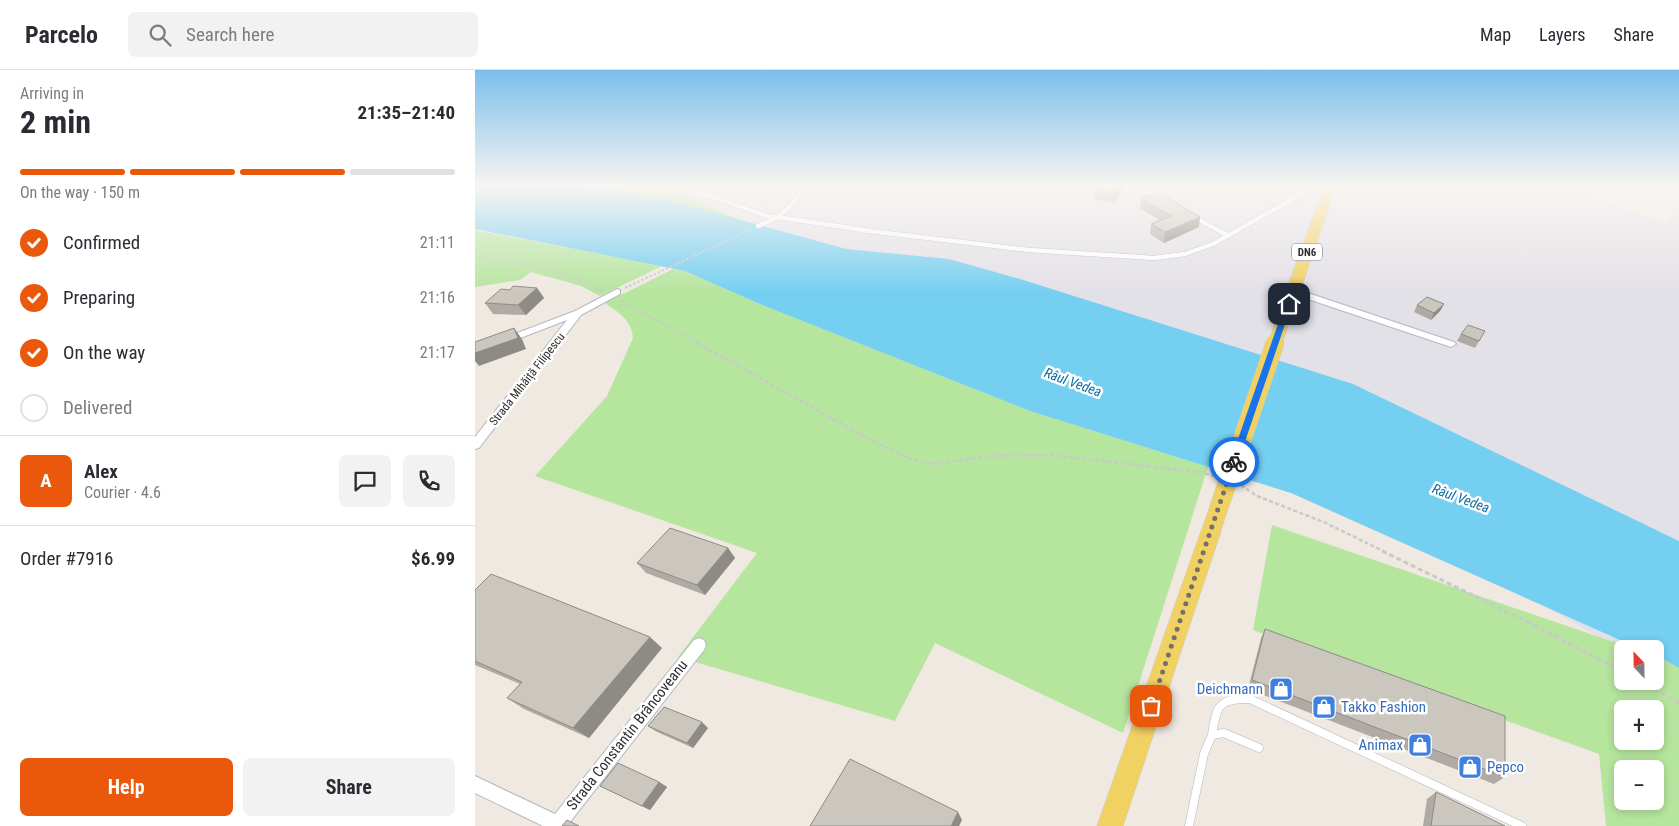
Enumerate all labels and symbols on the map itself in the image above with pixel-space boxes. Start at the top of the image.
road number: DN6 [1292,243,1322,260]
pin [1268,283,1310,325]
street label: Strada Mihăiță Filipescu [486,330,569,429]
water label: Râul Vedea [1042,364,1104,400]
courier [1209,437,1259,487]
water label: Râul Vedea [1430,480,1492,516]
north arrow [1614,640,1664,690]
street label: Strada Constantin Brâncoveanu [563,656,691,814]
shop icon: Deichmann [1268,676,1294,702]
place label: Deichmann [1197,680,1263,698]
pin [1130,685,1172,727]
shop icon: Takko Fashion [1311,694,1337,720]
place label: Takko Fashion [1341,698,1426,716]
shop icon: Animax [1407,732,1433,758]
place label: Animax [1359,736,1403,754]
shop icon: Pepco [1457,754,1483,780]
place label: Pepco [1487,758,1524,776]

